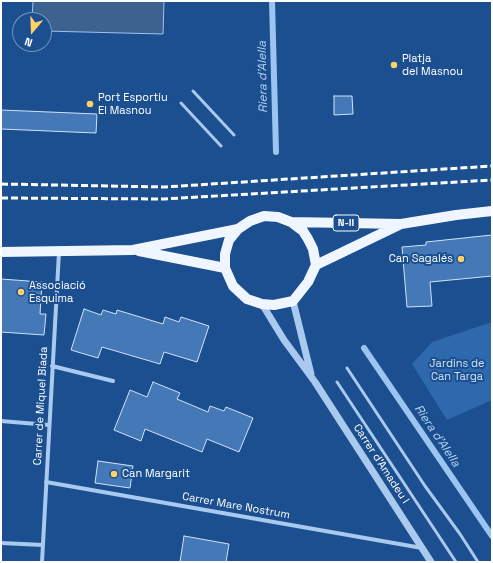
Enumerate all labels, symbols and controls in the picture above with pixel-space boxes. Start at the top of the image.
north arrow [12,12,52,52]
text: N [23,35,34,50]
water label: Riera d'Alella [255,41,271,113]
place label: Platja del Masnou [402,52,463,78]
marker: Platja del Masnou [389,60,399,70]
place label: Port Esportiu El Masnou [98,91,168,117]
marker: Port Esportiu El Masnou [85,99,95,109]
road number: N-II [333,215,359,231]
place label: Can Sagalés [389,252,453,266]
marker: Can Sagalés [456,254,466,264]
place label: Associació Esquima [29,279,86,305]
marker: Associació Esquima [16,287,26,297]
street label: Carrer de Miquel Biada [31,346,51,466]
park label: Jardins de Can Targa [429,357,485,383]
water label: Riera d'Alella [411,402,463,470]
street label: Carrer d'Amadeu I [350,422,412,506]
place label: Can Margarit [122,467,190,481]
marker: Can Margarit [109,469,119,479]
street label: Carrer Mare Nostrum [181,490,291,522]

